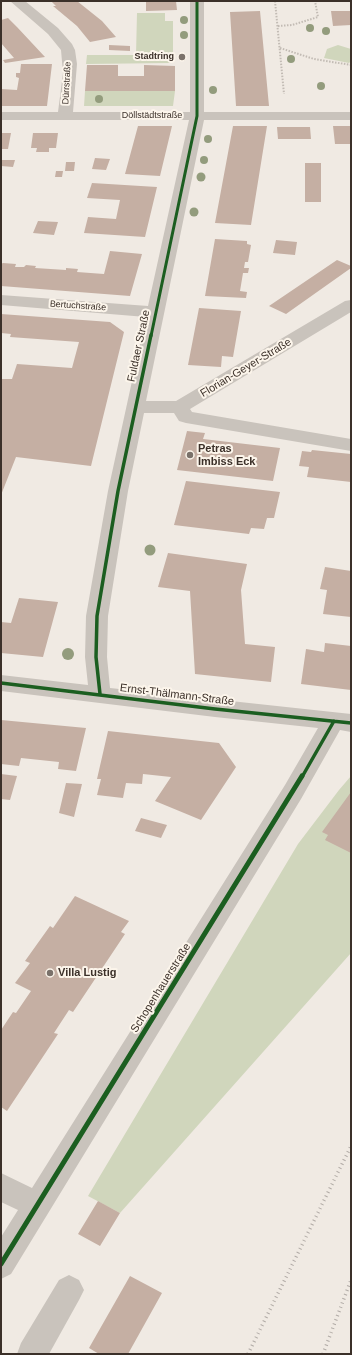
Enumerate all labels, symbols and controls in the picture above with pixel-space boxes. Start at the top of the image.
place label: Stadtring [135,52,174,62]
marker: Stadtring [177,52,187,62]
street label: Dürrstraße [60,61,74,105]
street label: Döllstädtstraße [122,111,182,121]
street label: Bertuchstraße [49,299,107,313]
street label: Fuldaer Straße [125,309,153,383]
street label: Florian-Geyer-Straße [198,336,294,400]
place label: Petras Imbiss Eck [198,442,255,468]
marker: Petras Imbiss Eck [185,450,195,460]
street label: Ernst-Thälmann-Straße [119,681,235,709]
street label: Schopenhauerstraße [128,941,194,1035]
place label: Villa Lustig [58,966,116,980]
marker: Villa Lustig [45,968,55,978]

